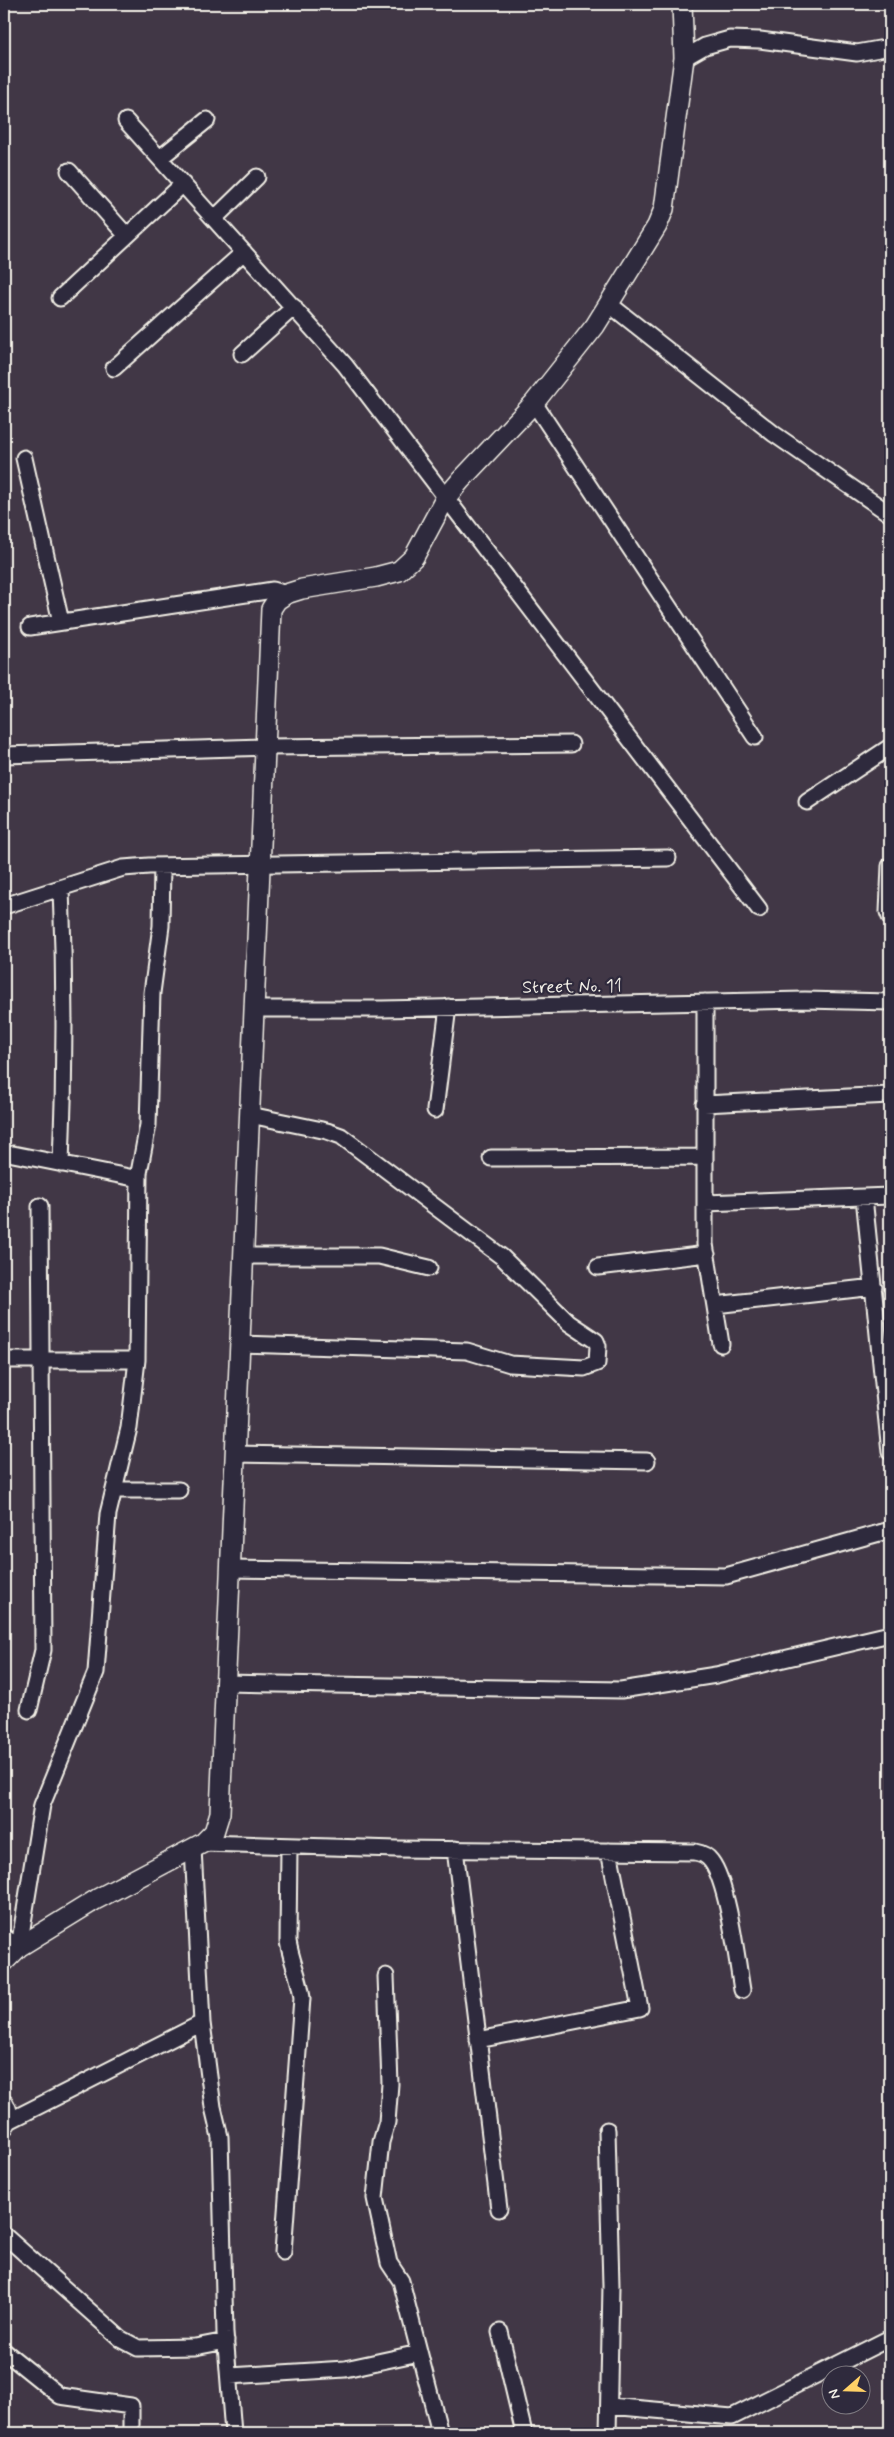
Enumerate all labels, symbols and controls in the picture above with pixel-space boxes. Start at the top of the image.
street label: Street No. 11 [522,974,622,1000]
north arrow [822,2364,872,2414]
text: N [825,2387,845,2402]

